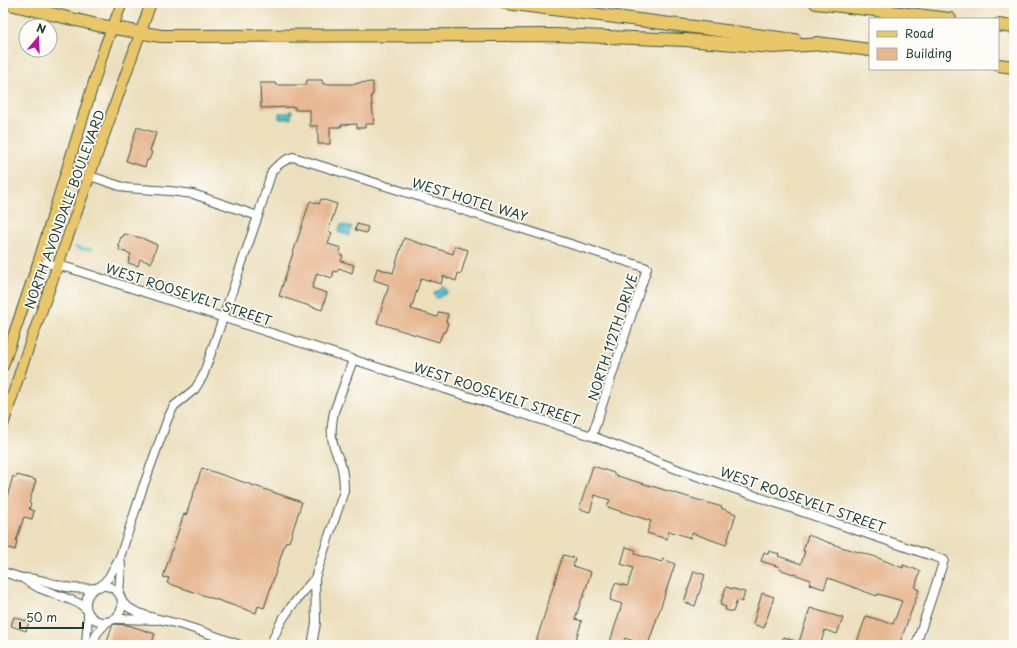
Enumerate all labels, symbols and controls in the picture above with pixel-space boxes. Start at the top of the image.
north arrow [18,18,58,58]
legend [869,18,999,70]
text: N [35,19,49,38]
text: Road [905,24,934,42]
text: Building [905,44,952,62]
street label: NORTH AVONDALE BOULEVARD [19,107,109,311]
street label: WEST HOTEL WAY [410,172,531,226]
street label: WEST ROOSEVELT STREET [103,258,275,330]
street label: NORTH 112TH DRIVE [583,271,641,403]
street label: WEST ROOSEVELT STREET [411,357,583,429]
street label: WEST ROOSEVELT STREET [718,462,888,536]
scale bar [20,604,83,630]
text: 50 m [26,608,57,626]

